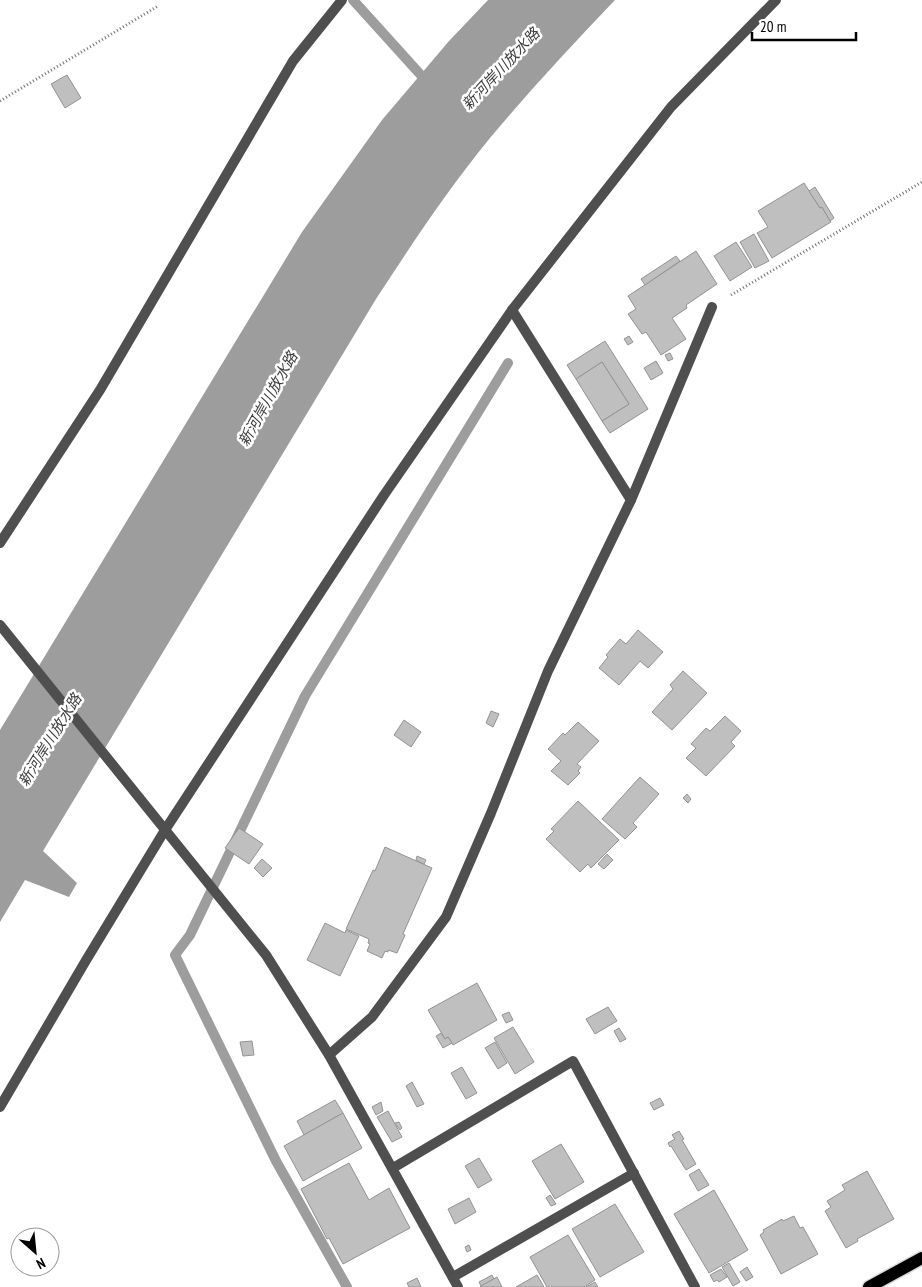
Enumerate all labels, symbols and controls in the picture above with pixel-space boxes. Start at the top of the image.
scale bar [752,10,856,42]
text: 20 m [760,17,786,36]
water label: 新河岸川放水路 [458,22,545,114]
water label: 新河岸川放水路 [234,346,302,449]
water label: 新河岸川放水路 [14,688,87,789]
north arrow [10,1227,60,1277]
text: N [33,1254,48,1273]

